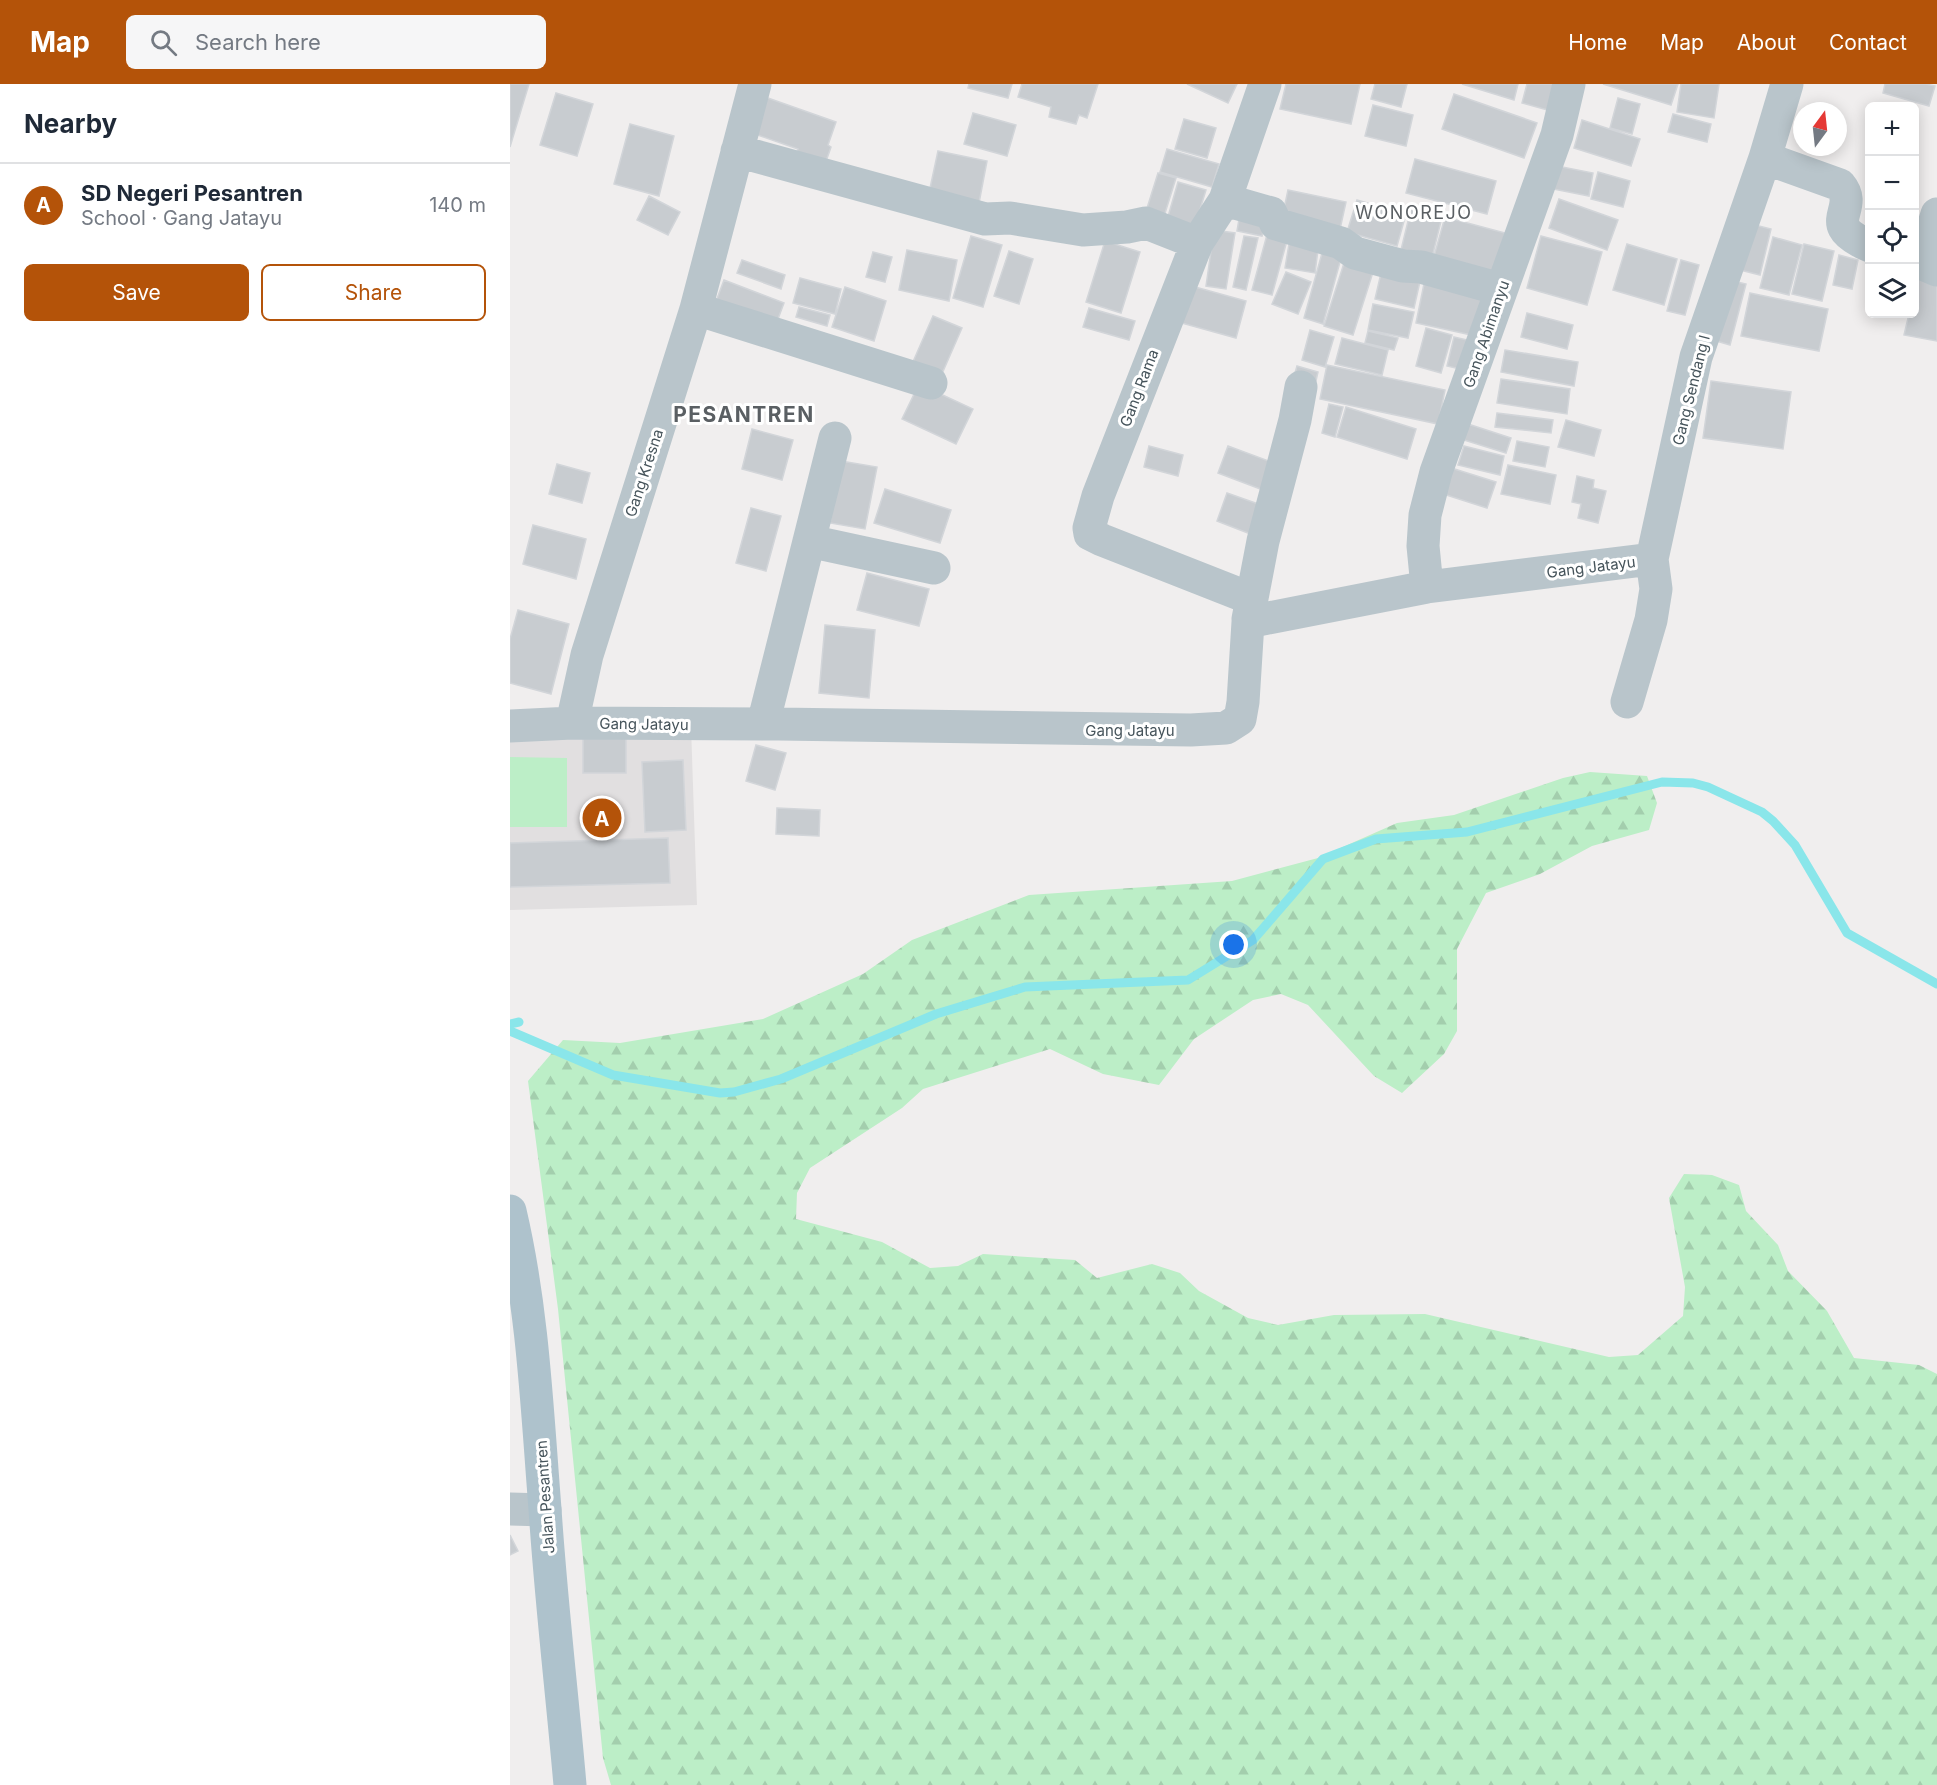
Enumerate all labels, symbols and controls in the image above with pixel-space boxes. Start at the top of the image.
search box [126,15,546,69]
text: Map [30,25,90,59]
icon: search [147,26,180,59]
text: Search here [195,29,321,55]
text: Home [1568,30,1627,55]
text: Map [1660,30,1704,55]
text: About [1737,30,1796,55]
text: Contact [1829,30,1907,55]
north arrow [1793,102,1847,156]
map controls [1865,102,1919,318]
button: + [1865,102,1919,156]
text: Nearby [24,108,117,139]
button: − [1865,156,1919,210]
text: SD Negeri Pesantren [81,180,303,206]
text: A [36,193,51,217]
text: 140 m [429,193,486,217]
district label: WONOREJO [1355,202,1473,223]
text: School · Gang Jatayu [81,206,282,230]
button: locate [1865,210,1919,264]
button: Save [24,264,249,321]
button: Share [261,264,486,321]
button: layers [1865,264,1919,318]
street label: Gang Abimanyu [1459,278,1513,390]
street label: Gang Sendang I [1668,333,1714,447]
street label: Gang Rama [1116,347,1162,429]
district label: PESANTREN [673,402,815,427]
street label: Gang Kresna [621,427,667,519]
street label: Gang Jatayu [1545,552,1637,582]
street label: Gang Jatayu [599,714,689,734]
street label: Gang Jatayu [1085,721,1175,740]
pin: A [582,796,622,840]
your location [1219,930,1248,959]
street label: Jalan Pesantren [532,1440,558,1554]

